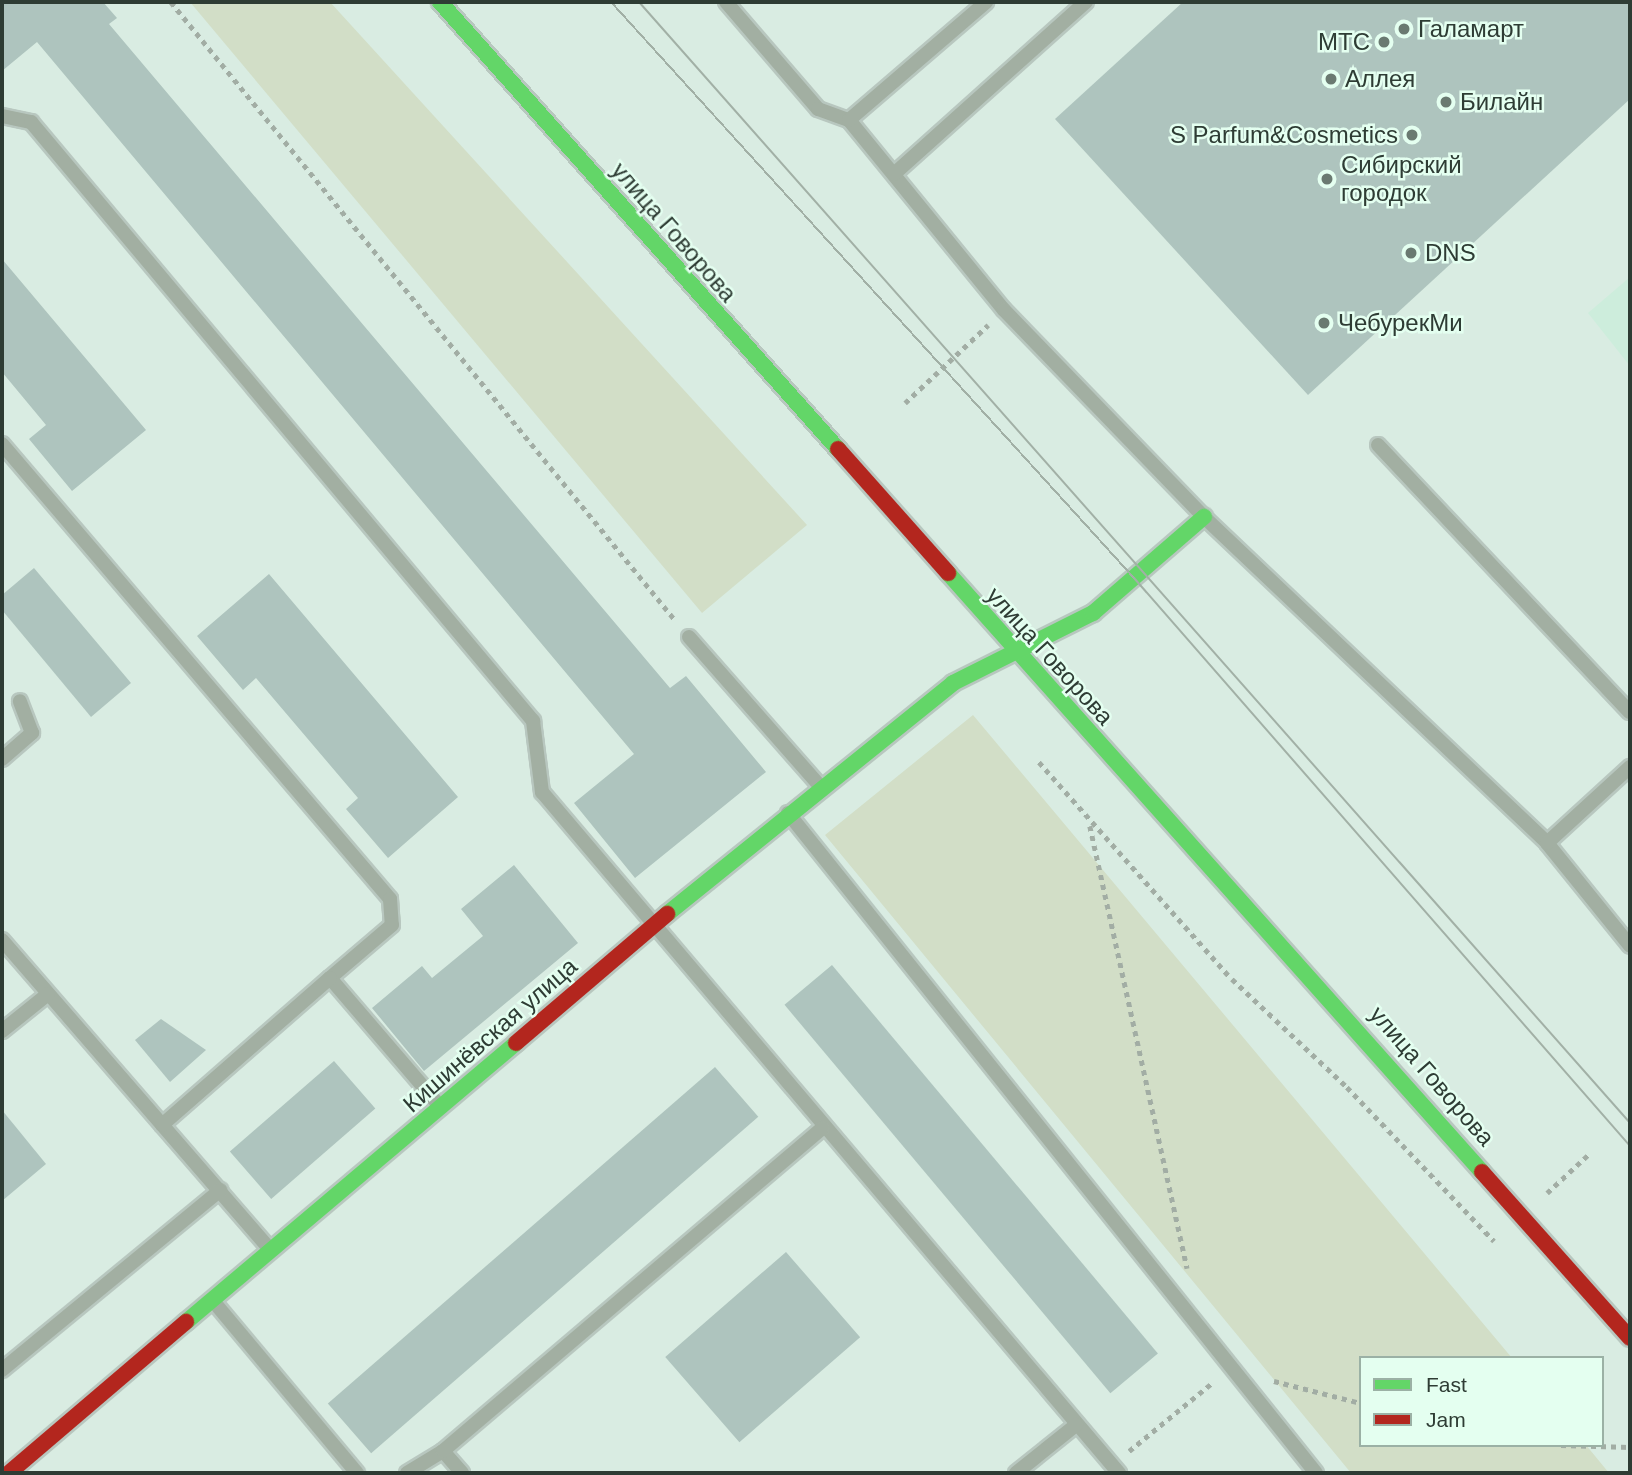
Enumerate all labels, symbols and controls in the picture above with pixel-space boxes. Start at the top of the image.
place label: Галамарт [1418,15,1524,43]
marker: Галамарт [1396,21,1412,37]
place label: МТС [1318,28,1370,56]
marker: МТС [1376,34,1392,50]
place label: Аллея [1345,65,1415,93]
marker: Аллея [1323,71,1339,87]
place label: Билайн [1460,88,1543,116]
marker: Билайн [1438,94,1454,110]
place label: S Parfum&Cosmetics [1170,121,1398,149]
marker: S Parfum&Cosmetics [1404,127,1420,143]
place label: Сибирский городок [1341,151,1462,207]
street label: улица Говорова [605,156,743,308]
marker: Сибирский городок [1319,171,1335,187]
place label: DNS [1425,239,1476,267]
marker: DNS [1403,245,1419,261]
place label: ЧебурекМи [1338,309,1463,337]
marker: ЧебурекМи [1316,315,1332,331]
street label: улица Говорова [981,581,1119,731]
street label: Кишинёвская улица [397,952,583,1118]
street label: улица Говорова [1363,1000,1501,1152]
legend [1359,1356,1604,1447]
text: Fast [1426,1373,1467,1396]
text: Jam [1426,1408,1466,1431]

